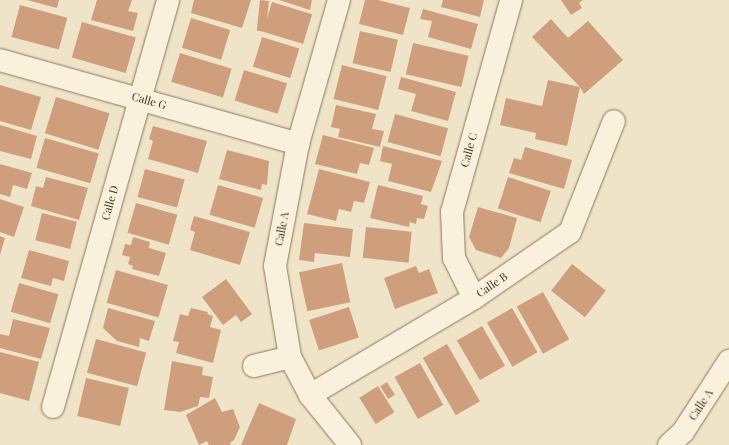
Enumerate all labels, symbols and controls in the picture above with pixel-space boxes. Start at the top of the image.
street label: Calle G [130,90,168,112]
street label: Calle C [458,131,480,169]
street label: Calle D [99,184,121,222]
street label: Calle A [272,211,292,247]
street label: Calle B [474,270,510,300]
street label: Calle A [686,387,716,423]

